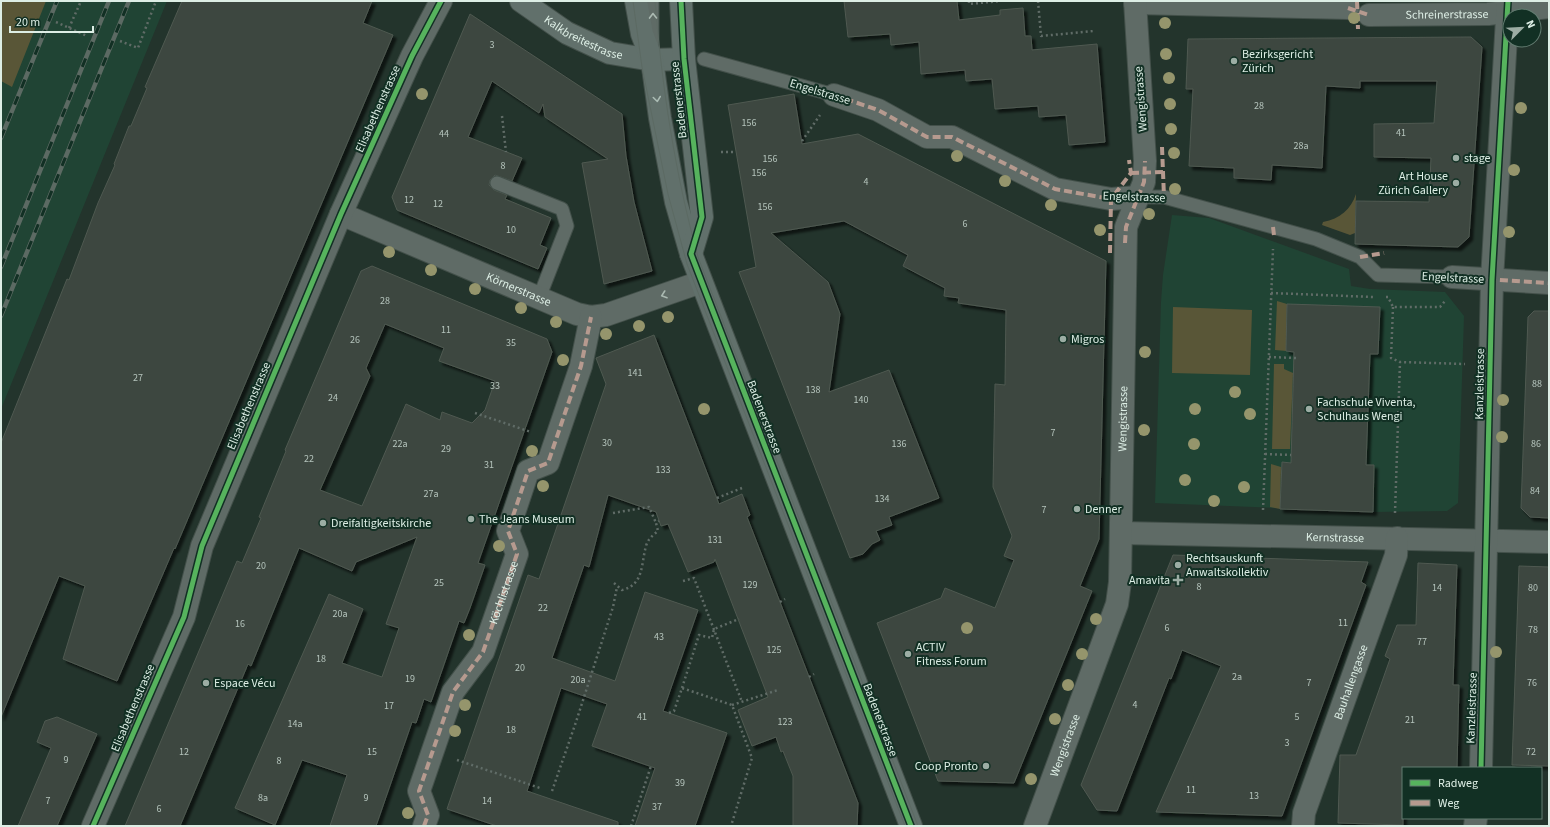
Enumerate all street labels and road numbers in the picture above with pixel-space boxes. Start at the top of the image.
street label: Schreinerstrasse [1405,5,1489,23]
street label: Kalkbreitestrasse [541,11,624,63]
street label: Badenerstrasse [667,61,691,139]
street label: Elisabethenstrasse [351,63,405,155]
street label: Wengistrasse [1130,66,1152,132]
street label: Engelstrasse [788,75,852,109]
street label: Engelstrasse [1102,187,1166,207]
street label: Körnerstrasse [484,268,554,311]
street label: Engelstrasse [1421,268,1485,288]
street label: Kanzleistrasse [1471,348,1489,420]
street label: Elisabethenstrasse [223,359,275,452]
street label: Badenerstrasse [742,378,786,456]
street label: Wengistrasse [1114,386,1132,452]
street label: Kernstrasse [1306,528,1364,547]
street label: Köchlistrasse [485,558,523,627]
street label: Bauhallengasse [1329,642,1372,722]
street label: Elisabethenstrasse [107,661,159,754]
street label: Kanzleistrasse [1462,672,1482,744]
street label: Badenerstrasse [858,681,902,759]
street label: Wengistrasse [1045,711,1084,779]

